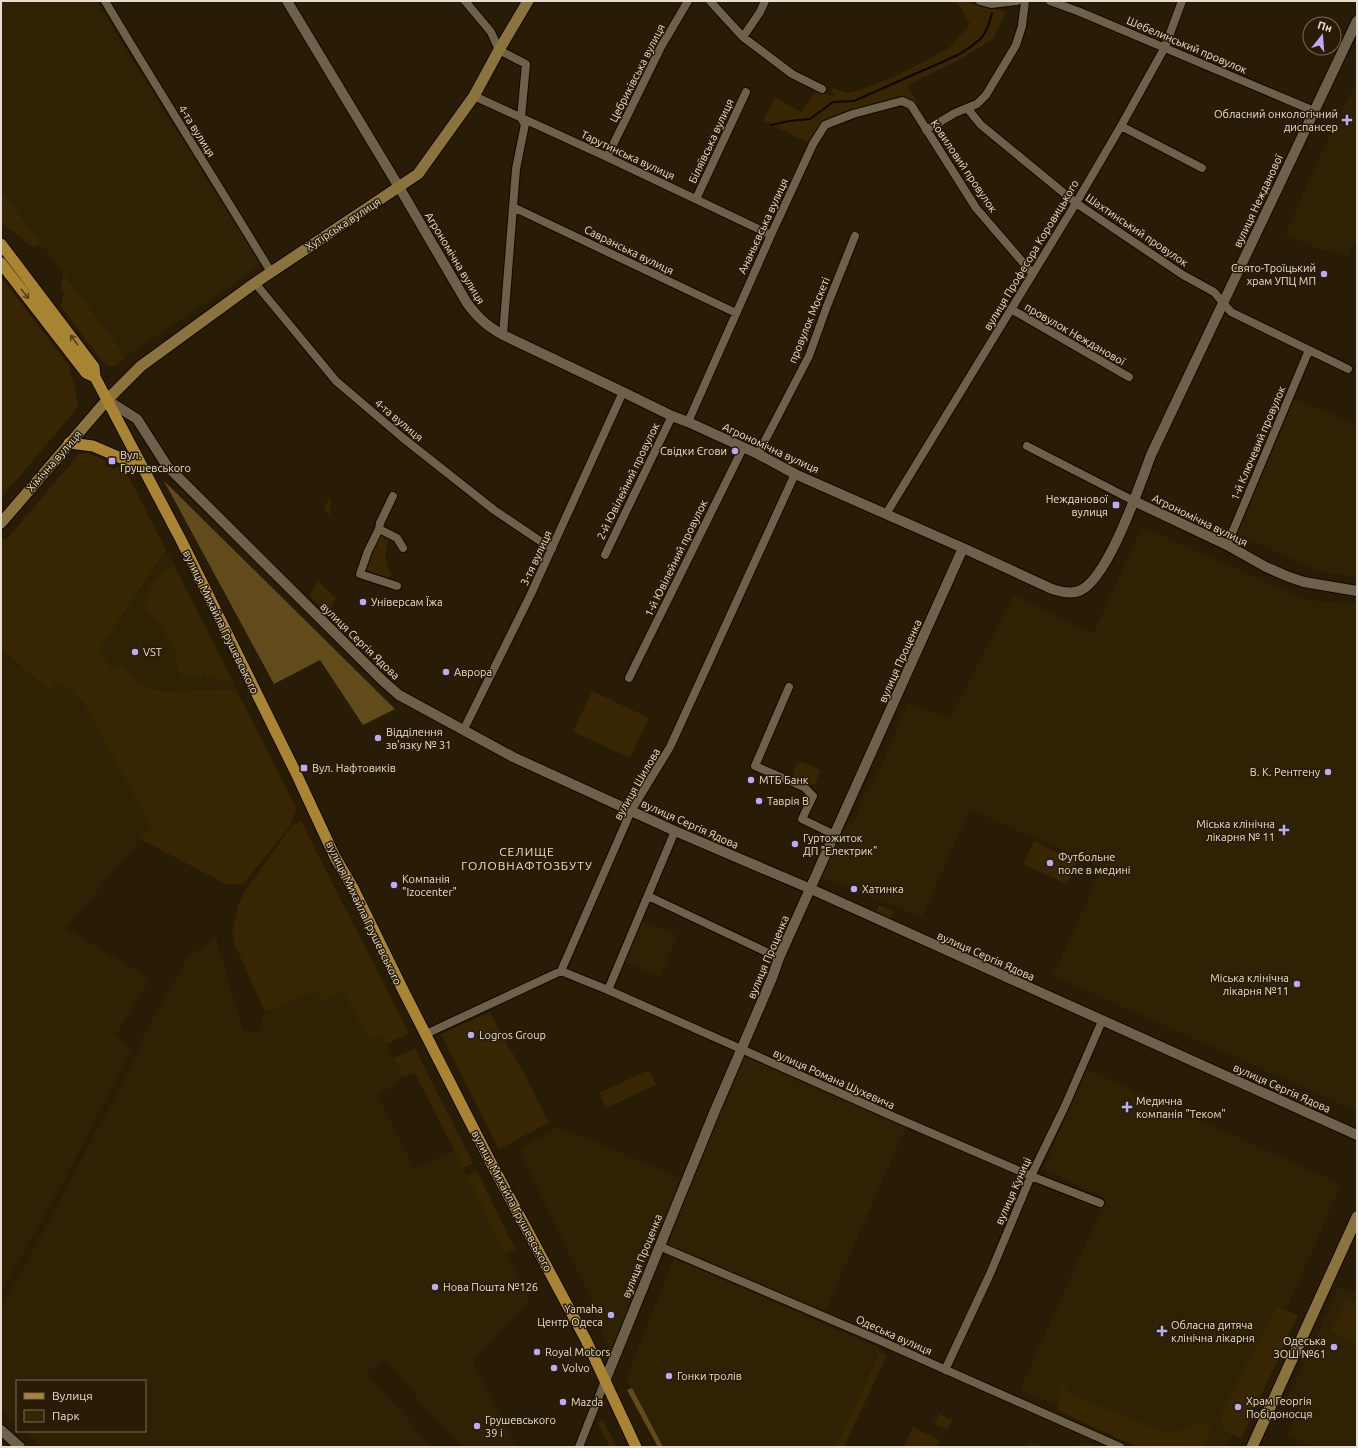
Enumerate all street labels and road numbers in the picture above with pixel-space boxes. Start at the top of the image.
street label: Шебелинський провулок [1125,14,1249,76]
street label: Цебриківська вулиця [607,22,667,124]
street label: Біляївська вулиця [686,97,736,185]
street label: 4-та вулиця [176,103,218,159]
street label: Ковиловий провулок [929,117,1000,215]
street label: Тарутинська вулиця [579,128,677,182]
street label: вулиця Нежданової [1231,152,1285,249]
street label: Ананьєвська вулиця [736,176,790,276]
street label: вулиця Професора Коровицького [981,178,1081,332]
street label: Шахтинський провулок [1084,191,1191,269]
street label: Хутірська вулиця [303,195,383,253]
street label: Агрономічна вулиця [423,210,487,306]
street label: Савранська вулиця [582,223,676,277]
street label: провулок Москеті [786,275,832,365]
street label: провулок Нежданової [1023,300,1128,368]
street label: 1-й Ключевий провулок [1228,384,1288,502]
street label: 4-та вулиця [373,396,425,444]
street label: 2-й Ювілейний провулок [594,420,662,541]
street label: Агрономічна вулиця [721,420,821,476]
street label: Хімічна вулиця [24,428,84,494]
street label: Агрономічна вулиця [1150,492,1250,548]
street label: 1-й Ювілейний провулок [642,497,710,618]
street label: 3-тя вулиця [518,529,554,587]
street label: вулиця Михайла Грушевського [181,548,261,696]
street label: вулиця Сергія Ядова [318,600,402,682]
street label: вулиця Проценка [876,618,924,704]
street label: вулиця Шилова [612,746,662,822]
street label: вулиця Сергія Ядова [639,797,741,851]
street label: вулиця Михайла Грушевського [324,839,404,987]
street label: вулиця Проценка [745,913,791,1001]
street label: вулиця Сергія Ядова [935,929,1037,983]
street label: вулиця Романа Шухевича [771,1047,897,1111]
street label: вулиця Сергія Ядова [1231,1061,1333,1115]
street label: вулиця Михайла Грушевського [470,1128,554,1274]
street label: вулиця Куниці [993,1155,1033,1227]
street label: вулиця Проценка [620,1212,664,1300]
street label: Одеська вулиця [854,1313,934,1357]

